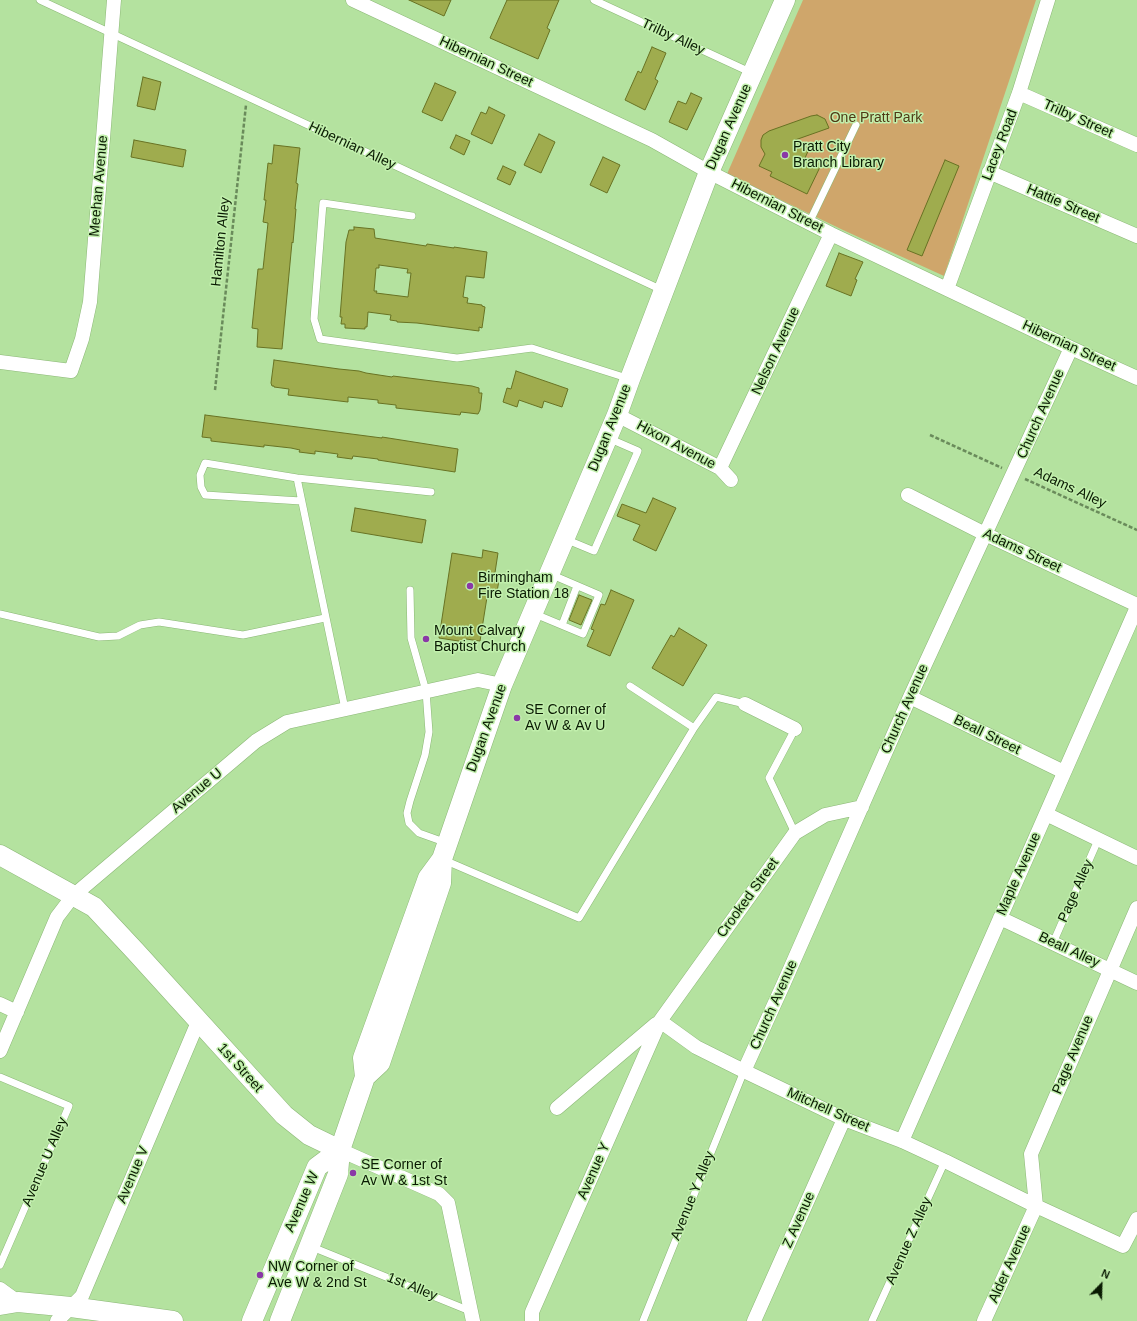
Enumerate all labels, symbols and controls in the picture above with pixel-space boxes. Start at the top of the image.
street label: Trilby Alley [639,15,707,59]
street label: Hibernian Street [437,33,535,91]
street label: Dugan Avenue [703,81,755,173]
street label: Trilby Street [1040,96,1116,142]
street label: Lacey Road [979,107,1021,183]
park label: One Pratt Park [830,110,922,126]
street label: Hibernian Alley [306,118,398,174]
street label: Meehan Avenue [86,135,112,237]
place label: Pratt City Branch Library [793,139,884,172]
marker: Pratt City Branch Library [780,150,790,160]
street label: Hibernian Street [728,176,826,236]
street label: Hattie Street [1024,181,1102,227]
street label: Hamilton Alley [208,197,234,287]
street label: Nelson Avenue [748,305,804,397]
street label: Hibernian Street [1020,317,1118,375]
street label: Church Avenue [1014,367,1068,461]
street label: Dugan Avenue [585,382,635,474]
street label: Hixon Avenue [634,417,718,473]
street label: Adams Alley [1031,464,1109,512]
street label: Adams Street [980,525,1064,577]
place label: Birmingham Fire Station 18 [478,570,569,602]
marker: Birmingham Fire Station 18 [465,581,475,591]
place label: Mount Calvary Baptist Church [434,623,526,656]
marker: Mount Calvary Baptist Church [421,634,431,644]
street label: Church Avenue [878,662,932,756]
street label: Dugan Avenue [463,682,511,774]
place label: SE Corner of Av W & Av U [525,702,606,734]
street label: Beall Street [951,712,1023,758]
marker: SE Corner of Av W & Av U [512,713,522,723]
street label: Avenue U [168,765,226,817]
street label: Maple Avenue [993,830,1045,918]
street label: Crooked Street [714,855,782,941]
street label: Page Alley [1055,857,1097,925]
street label: Beall Alley [1036,929,1102,971]
street label: Church Avenue [747,958,801,1052]
street label: Page Avenue [1049,1013,1097,1097]
street label: 1st Street [214,1040,266,1096]
street label: Mitchell Street [784,1084,872,1136]
street label: Avenue U Alley [19,1115,71,1209]
street label: Avenue Y [574,1140,614,1202]
street label: Avenue V [113,1144,153,1206]
street label: Avenue Y Alley [667,1149,719,1243]
place label: SE Corner of Av W & 1st St [361,1157,447,1190]
marker: SE Corner of Av W & 1st St [348,1168,358,1178]
street label: Avenue W [281,1169,323,1235]
street label: Z Avenue [779,1189,819,1251]
street label: Avenue Z Alley [882,1195,936,1287]
street label: Alder Avenue [985,1222,1035,1306]
place label: NW Corner of Ave W & 2nd St [268,1259,367,1292]
north arrow [1081,1265,1121,1305]
text: N [1100,1267,1112,1281]
street label: 1st Alley [384,1269,440,1305]
marker: NW Corner of Ave W & 2nd St [255,1270,265,1280]

